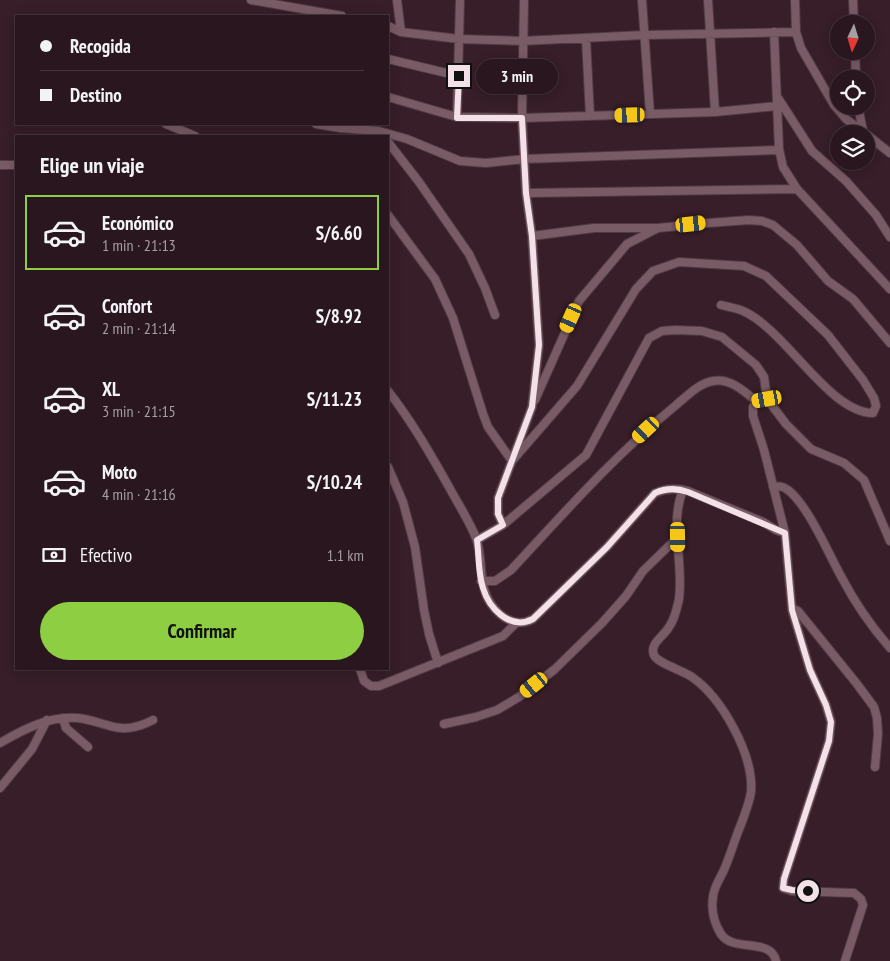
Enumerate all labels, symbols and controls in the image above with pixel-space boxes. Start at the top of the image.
north arrow [830,15,875,60]
map controls [830,15,875,170]
text: Recogida [70,34,131,58]
callout: 3 min [476,58,559,94]
route end [448,65,470,87]
text: 3 min [501,66,533,86]
button: locate [830,70,875,115]
text: Destino [70,83,122,107]
car [614,107,645,123]
button: layers [830,125,875,170]
text: Elige un viaje [40,151,144,179]
icon: car [42,210,87,255]
text: Económico [102,211,174,235]
car [675,215,706,233]
text: S/6.60 [316,221,362,245]
text: 1 min · 21:13 [102,235,176,255]
icon: car [42,293,87,338]
text: Confort [102,294,152,318]
car [558,301,583,335]
text: S/8.92 [316,304,362,328]
text: 2 min · 21:14 [102,318,176,338]
icon: car [42,376,87,421]
text: XL [102,377,120,401]
text: S/11.23 [307,387,362,411]
car [750,389,783,409]
text: 3 min · 21:15 [102,401,176,421]
car [629,414,662,446]
icon: car [42,459,87,504]
text: Moto [102,460,137,484]
text: S/10.24 [307,470,362,494]
text: 4 min · 21:16 [102,484,176,504]
car [670,522,685,552]
icon: cash [40,541,68,569]
text: Efectivo [80,543,132,567]
text: 1.1 km [327,545,364,565]
button: Confirmar [40,602,364,660]
car [517,670,550,700]
route start [797,880,819,902]

